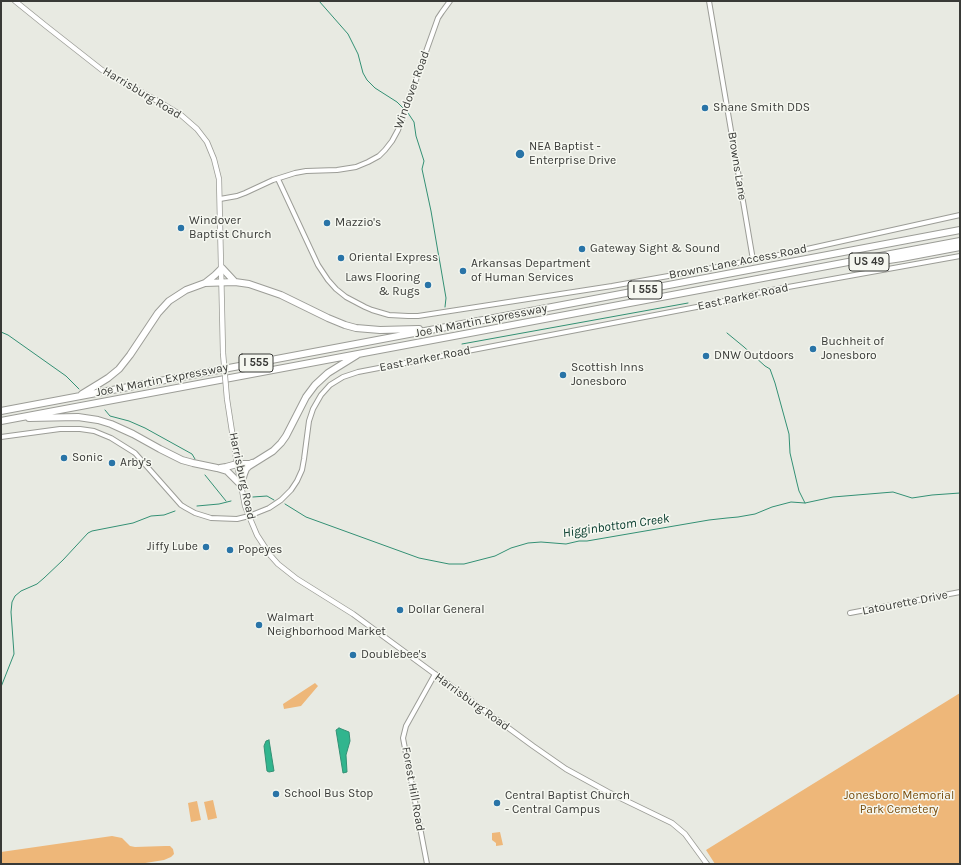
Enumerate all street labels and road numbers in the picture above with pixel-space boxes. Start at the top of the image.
street label: Windover Road [391,49,433,131]
street label: Harrisburg Road [100,64,184,122]
street label: Browns Lane [724,131,750,201]
street label: Browns Lane Access Road [668,242,808,282]
road number: US 49 [849,253,889,271]
street label: East Parker Road [696,280,790,314]
road number: I 555 [628,281,662,299]
street label: Joe N Martin Expressway [414,301,548,341]
street label: East Parker Road [378,343,472,375]
road number: I 555 [239,354,273,372]
street label: Joe N Martin Expressway [95,360,229,400]
street label: Harrisburg Road [226,431,258,521]
street label: Latourette Drive [861,588,949,618]
street label: Harrisburg Road [432,670,512,734]
street label: Forest Hill Road [398,746,428,832]

